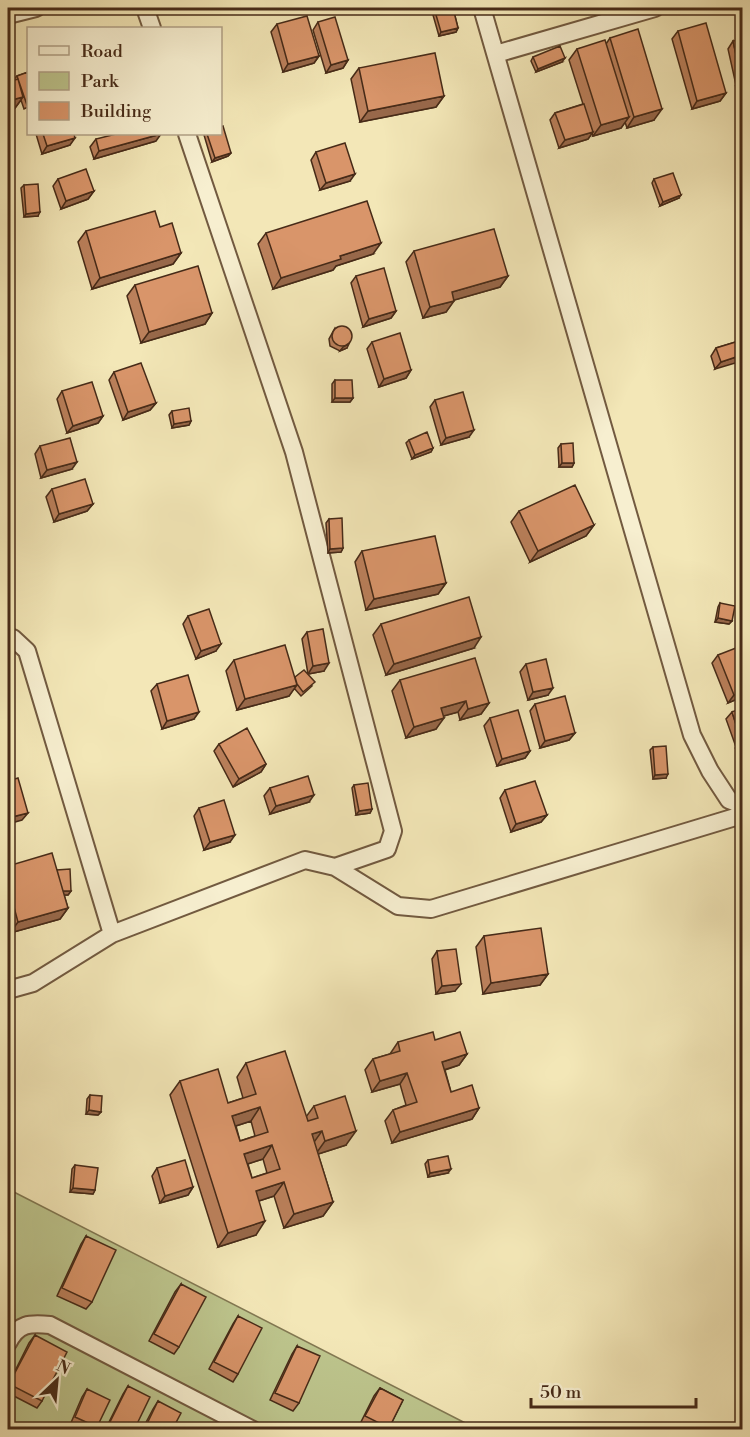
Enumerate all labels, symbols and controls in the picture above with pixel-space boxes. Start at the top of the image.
legend [27,27,222,135]
text: Road [81,40,124,63]
text: Park [81,70,120,93]
text: Building [80,100,152,123]
north arrow [27,1350,87,1410]
text: N [53,1356,74,1379]
scale bar [531,1371,696,1409]
text: 50 m [540,1381,582,1404]

